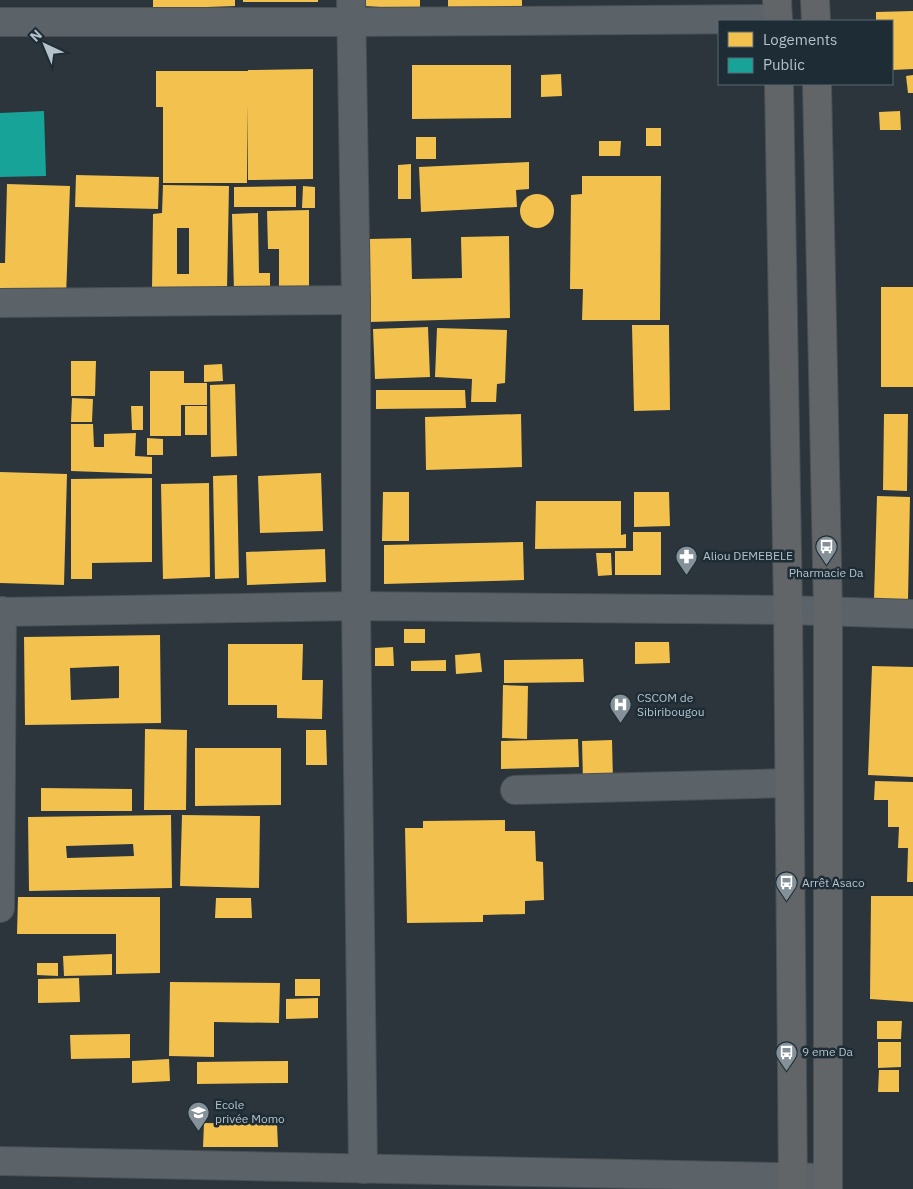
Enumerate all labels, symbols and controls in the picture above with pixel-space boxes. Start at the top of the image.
north arrow [20,20,70,70]
legend [718,20,893,85]
text: N [26,26,46,46]
text: Logements [763,30,837,49]
text: Public [763,55,805,74]
bus stop icon: Pharmacie Da [814,534,838,565]
pharmacy icon: Aliou DEMEBELE [675,544,699,575]
place label: Aliou DEMEBELE [703,548,793,563]
place label: Pharmacie Da [789,565,864,580]
place label: CSCOM de Sibiribougou [637,690,705,719]
hospital icon: CSCOM de Sibiribougou [609,693,633,724]
bus stop icon: Arrêt Asaco [774,871,798,902]
place label: Arrêt Asaco [802,875,865,890]
bus stop icon: 9 eme Da [774,1040,798,1071]
place label: 9 eme Da [802,1044,854,1059]
place label: Ecole privée Momo [215,1097,285,1126]
school or university icon: Ecole privée Momo [187,1100,211,1131]

